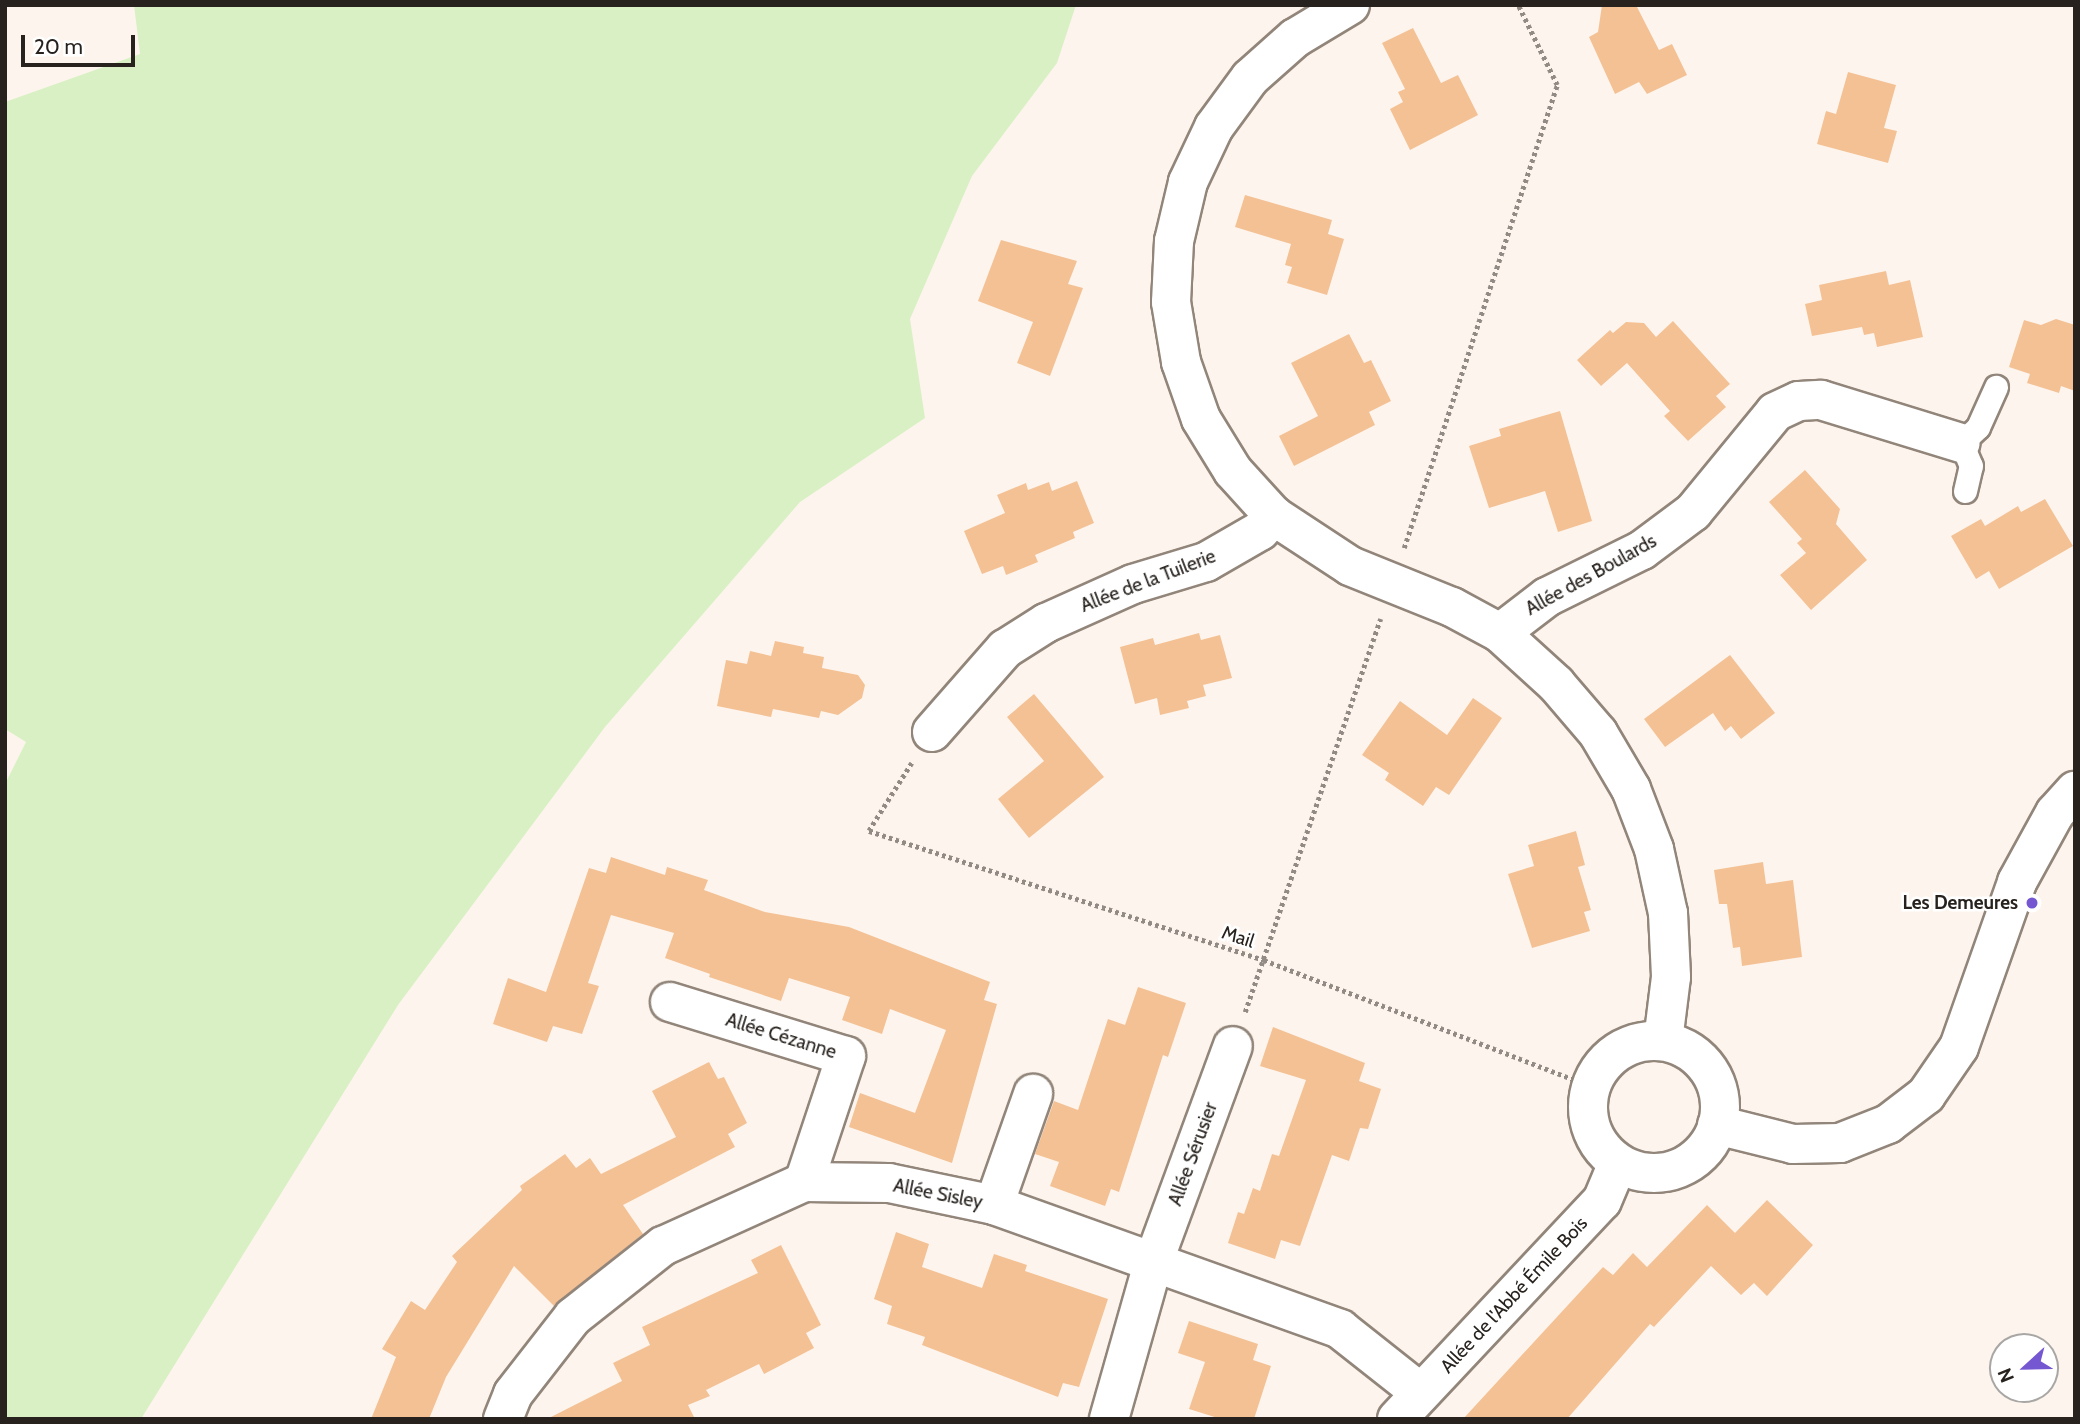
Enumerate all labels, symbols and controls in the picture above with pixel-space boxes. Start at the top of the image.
scale bar [24,21,138,65]
text: 20 m [34,34,83,59]
street label: Allée des Boulards [1522,530,1660,620]
street label: Allée de la Tuilerie [1077,545,1219,617]
place label: Les Demeures [1902,892,2018,914]
marker: Les Demeures [2024,895,2040,911]
street label: Mail [1219,921,1257,953]
street label: Allée Cézanne [723,1008,839,1064]
street label: Allée Sérusier [1164,1099,1222,1209]
street label: Allée Sisley [891,1174,985,1214]
street label: Allée de l'Abbé Émile Bois [1436,1212,1592,1378]
north arrow [1989,1333,2059,1403]
text: N [1993,1365,2019,1386]

